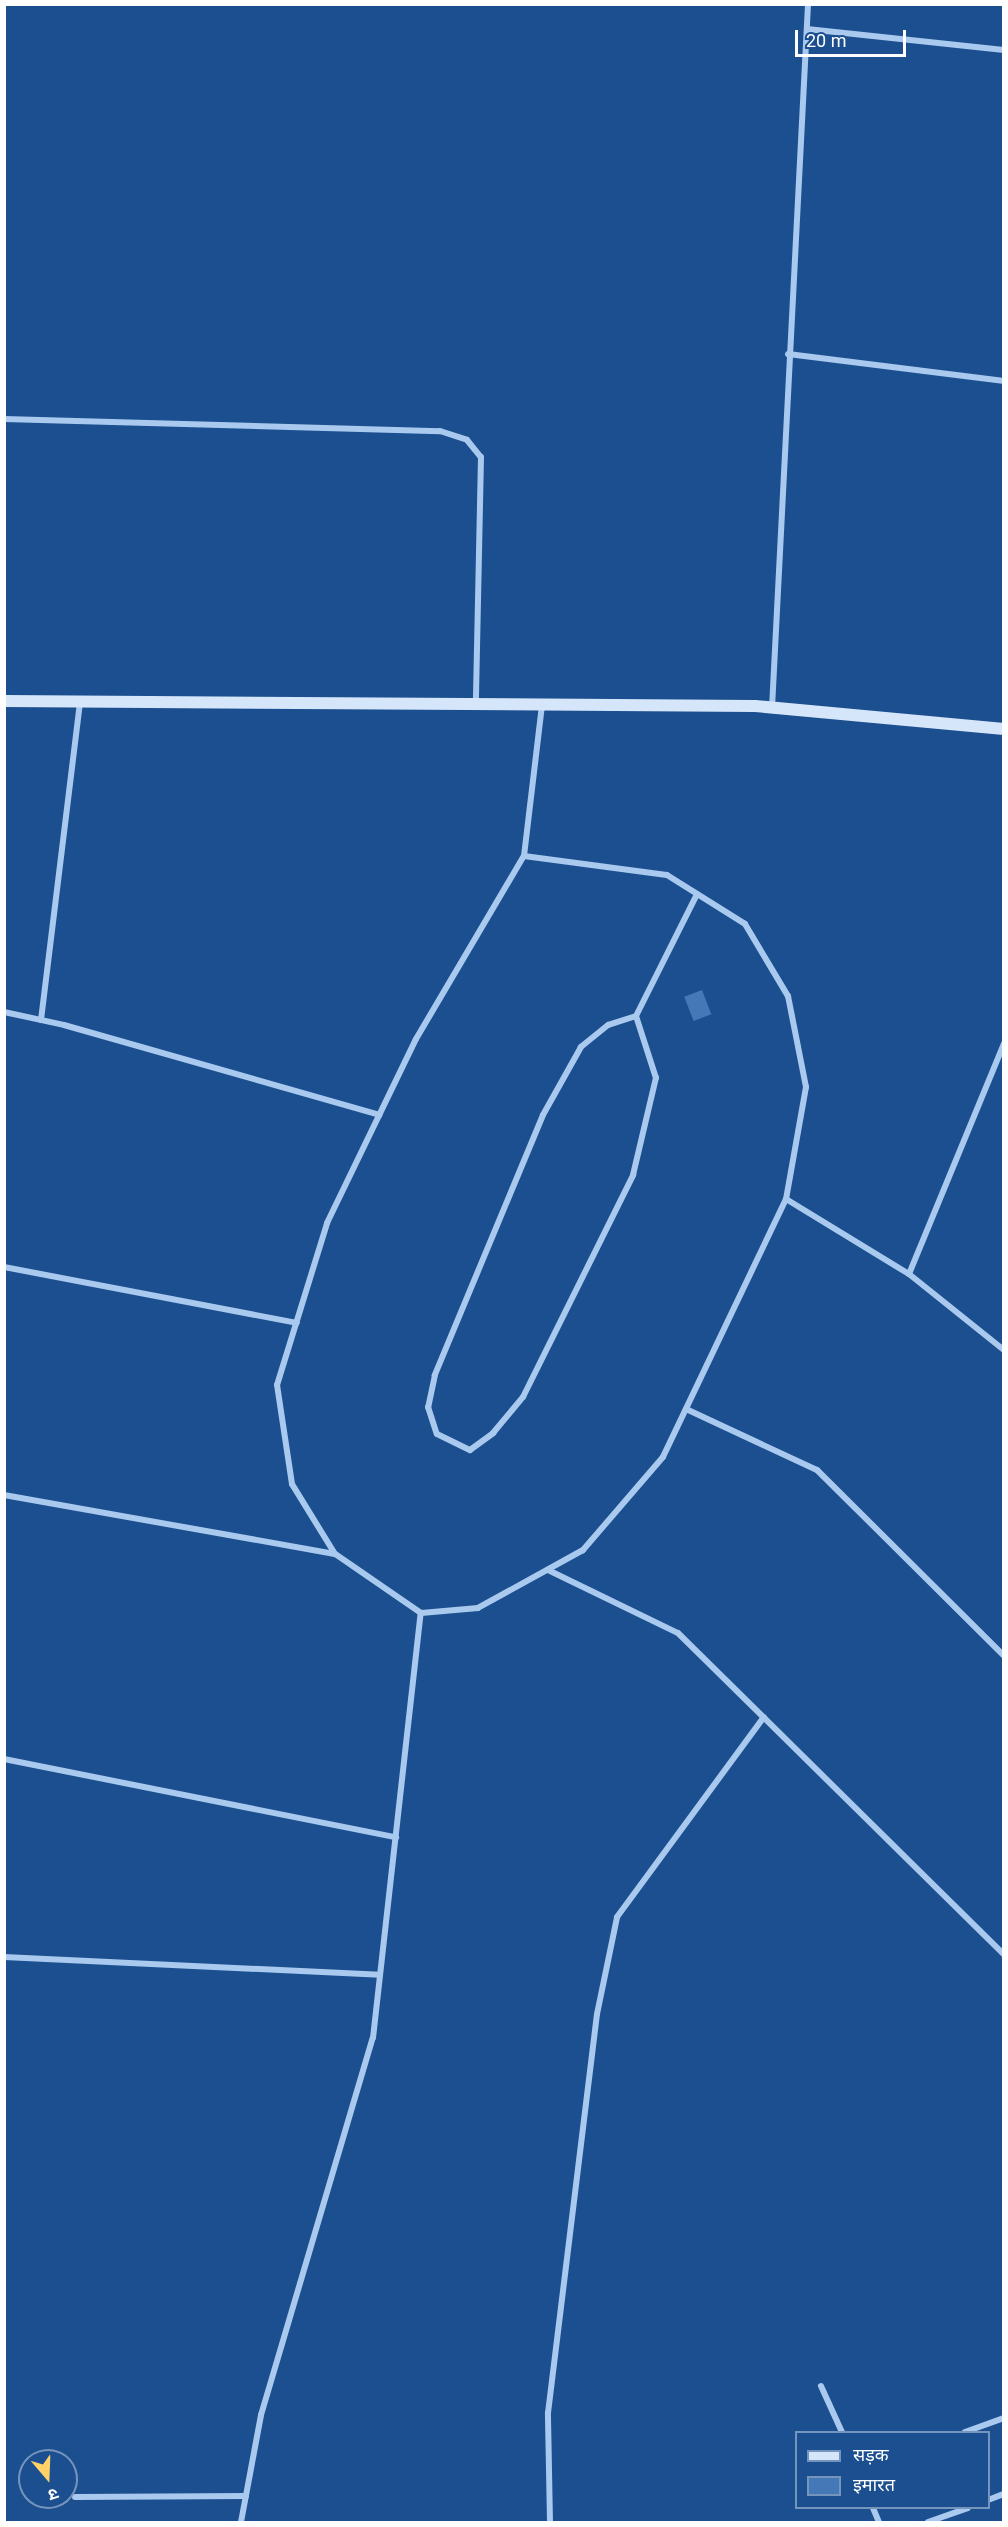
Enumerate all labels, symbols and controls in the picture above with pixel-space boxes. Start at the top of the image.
scale bar [798,18,909,56]
text: 20 m [806,30,846,51]
legend [795,2431,990,2509]
text: सड़क [853,2444,889,2465]
north arrow [18,2449,78,2509]
text: इमारत [853,2474,895,2495]
text: उ [46,2484,61,2505]

